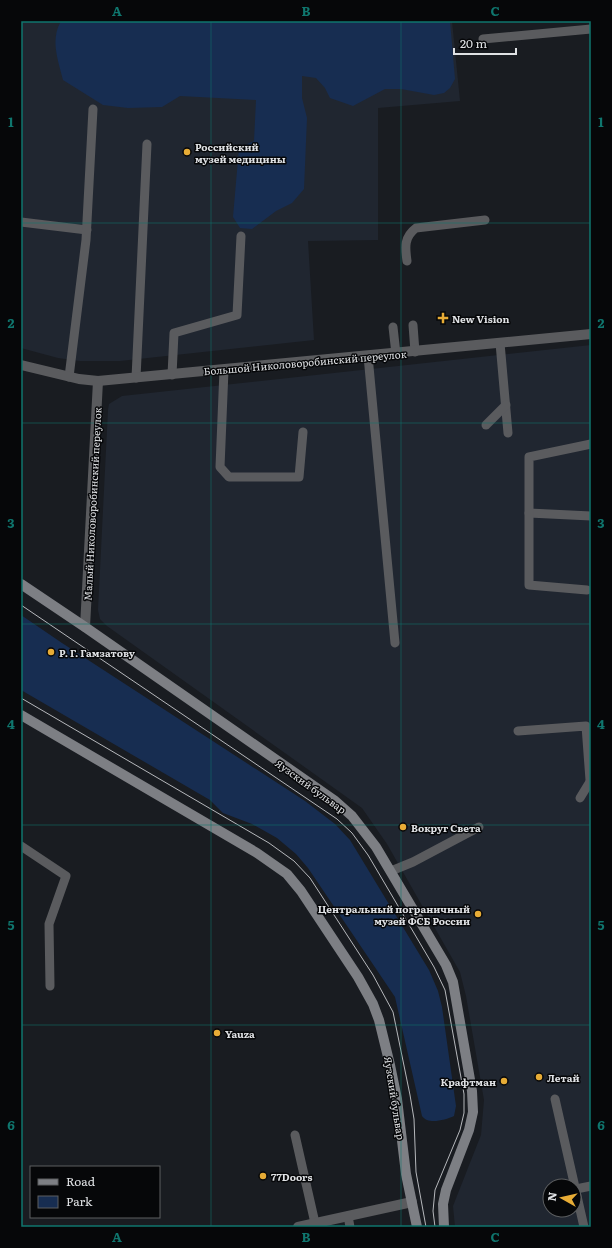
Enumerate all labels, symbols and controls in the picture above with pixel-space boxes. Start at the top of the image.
text: A [112,1,122,20]
text: B [302,1,311,20]
text: C [490,1,500,20]
scale bar [454,30,516,56]
text: 20 m [460,34,487,52]
text: 1 [8,112,14,131]
text: 1 [598,112,604,131]
place label: Российский музей медицины [195,139,286,166]
marker: Российский музей медицины [182,147,192,157]
place label: New Vision [452,311,509,326]
marker: New Vision [437,312,449,324]
text: 2 [8,313,15,332]
text: 2 [598,313,605,332]
street label: Большой Николоворобинский переулок [203,346,407,378]
street label: Малый Николоворобинский переулок [79,407,105,601]
text: 3 [7,513,15,532]
text: 3 [597,513,605,532]
place label: Р. Г. Гамзатову [59,645,136,660]
marker: Р. Г. Гамзатову [46,647,56,657]
text: 4 [7,714,15,733]
text: 4 [597,714,605,733]
street label: Яузский бульвар [273,755,349,817]
place label: Вокруг Света [411,820,481,835]
marker: Вокруг Света [398,822,408,832]
place label: Центральный пограничный музей ФСБ России [318,901,470,928]
marker: Центральный пограничный музей ФСБ России [473,909,483,919]
text: 5 [7,915,15,934]
text: 5 [597,915,605,934]
place label: Yauza [225,1026,255,1041]
marker: Yauza [212,1028,222,1038]
street label: Яузский бульвар [381,1055,409,1141]
place label: Летай [547,1070,580,1085]
marker: Летай [534,1072,544,1082]
place label: Крафтман [441,1074,496,1089]
marker: Крафтман [499,1076,509,1086]
text: 6 [7,1115,15,1134]
text: 6 [597,1115,605,1134]
legend [30,1166,160,1218]
place label: 77Doors [271,1169,312,1184]
marker: 77Doors [258,1171,268,1181]
text: Road [66,1172,96,1190]
north arrow [542,1178,582,1218]
text: N [543,1191,560,1202]
text: Park [66,1192,93,1210]
text: A [112,1227,122,1246]
text: B [302,1227,311,1246]
text: C [490,1227,500,1246]

